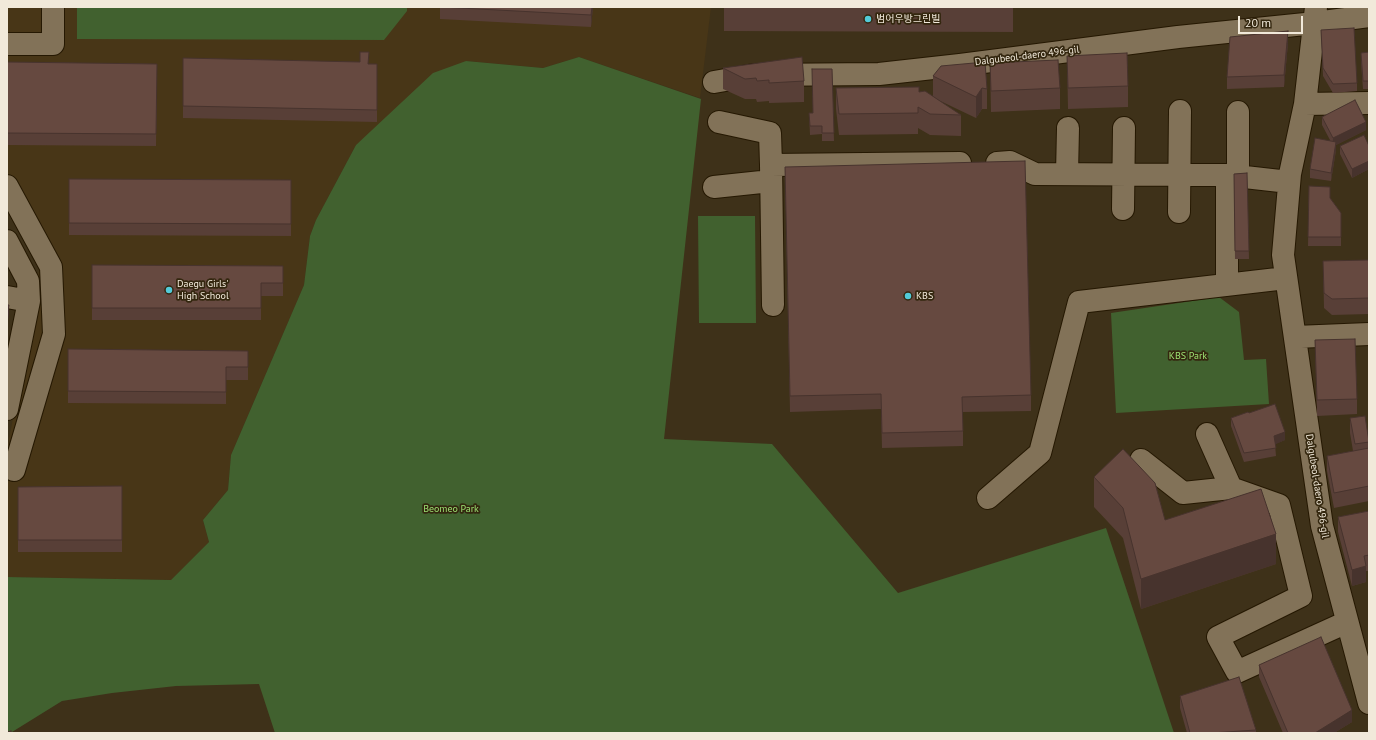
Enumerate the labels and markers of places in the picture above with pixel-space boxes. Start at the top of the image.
place label: 범어우방그린빌 [876,13,940,25]
marker: 범어우방그린빌 [863,14,873,24]
place label: Daegu Girls' High School [177,278,229,302]
marker: Daegu Girls' High School [164,285,174,295]
place label: KBS [916,290,933,302]
marker: KBS [903,291,913,301]

